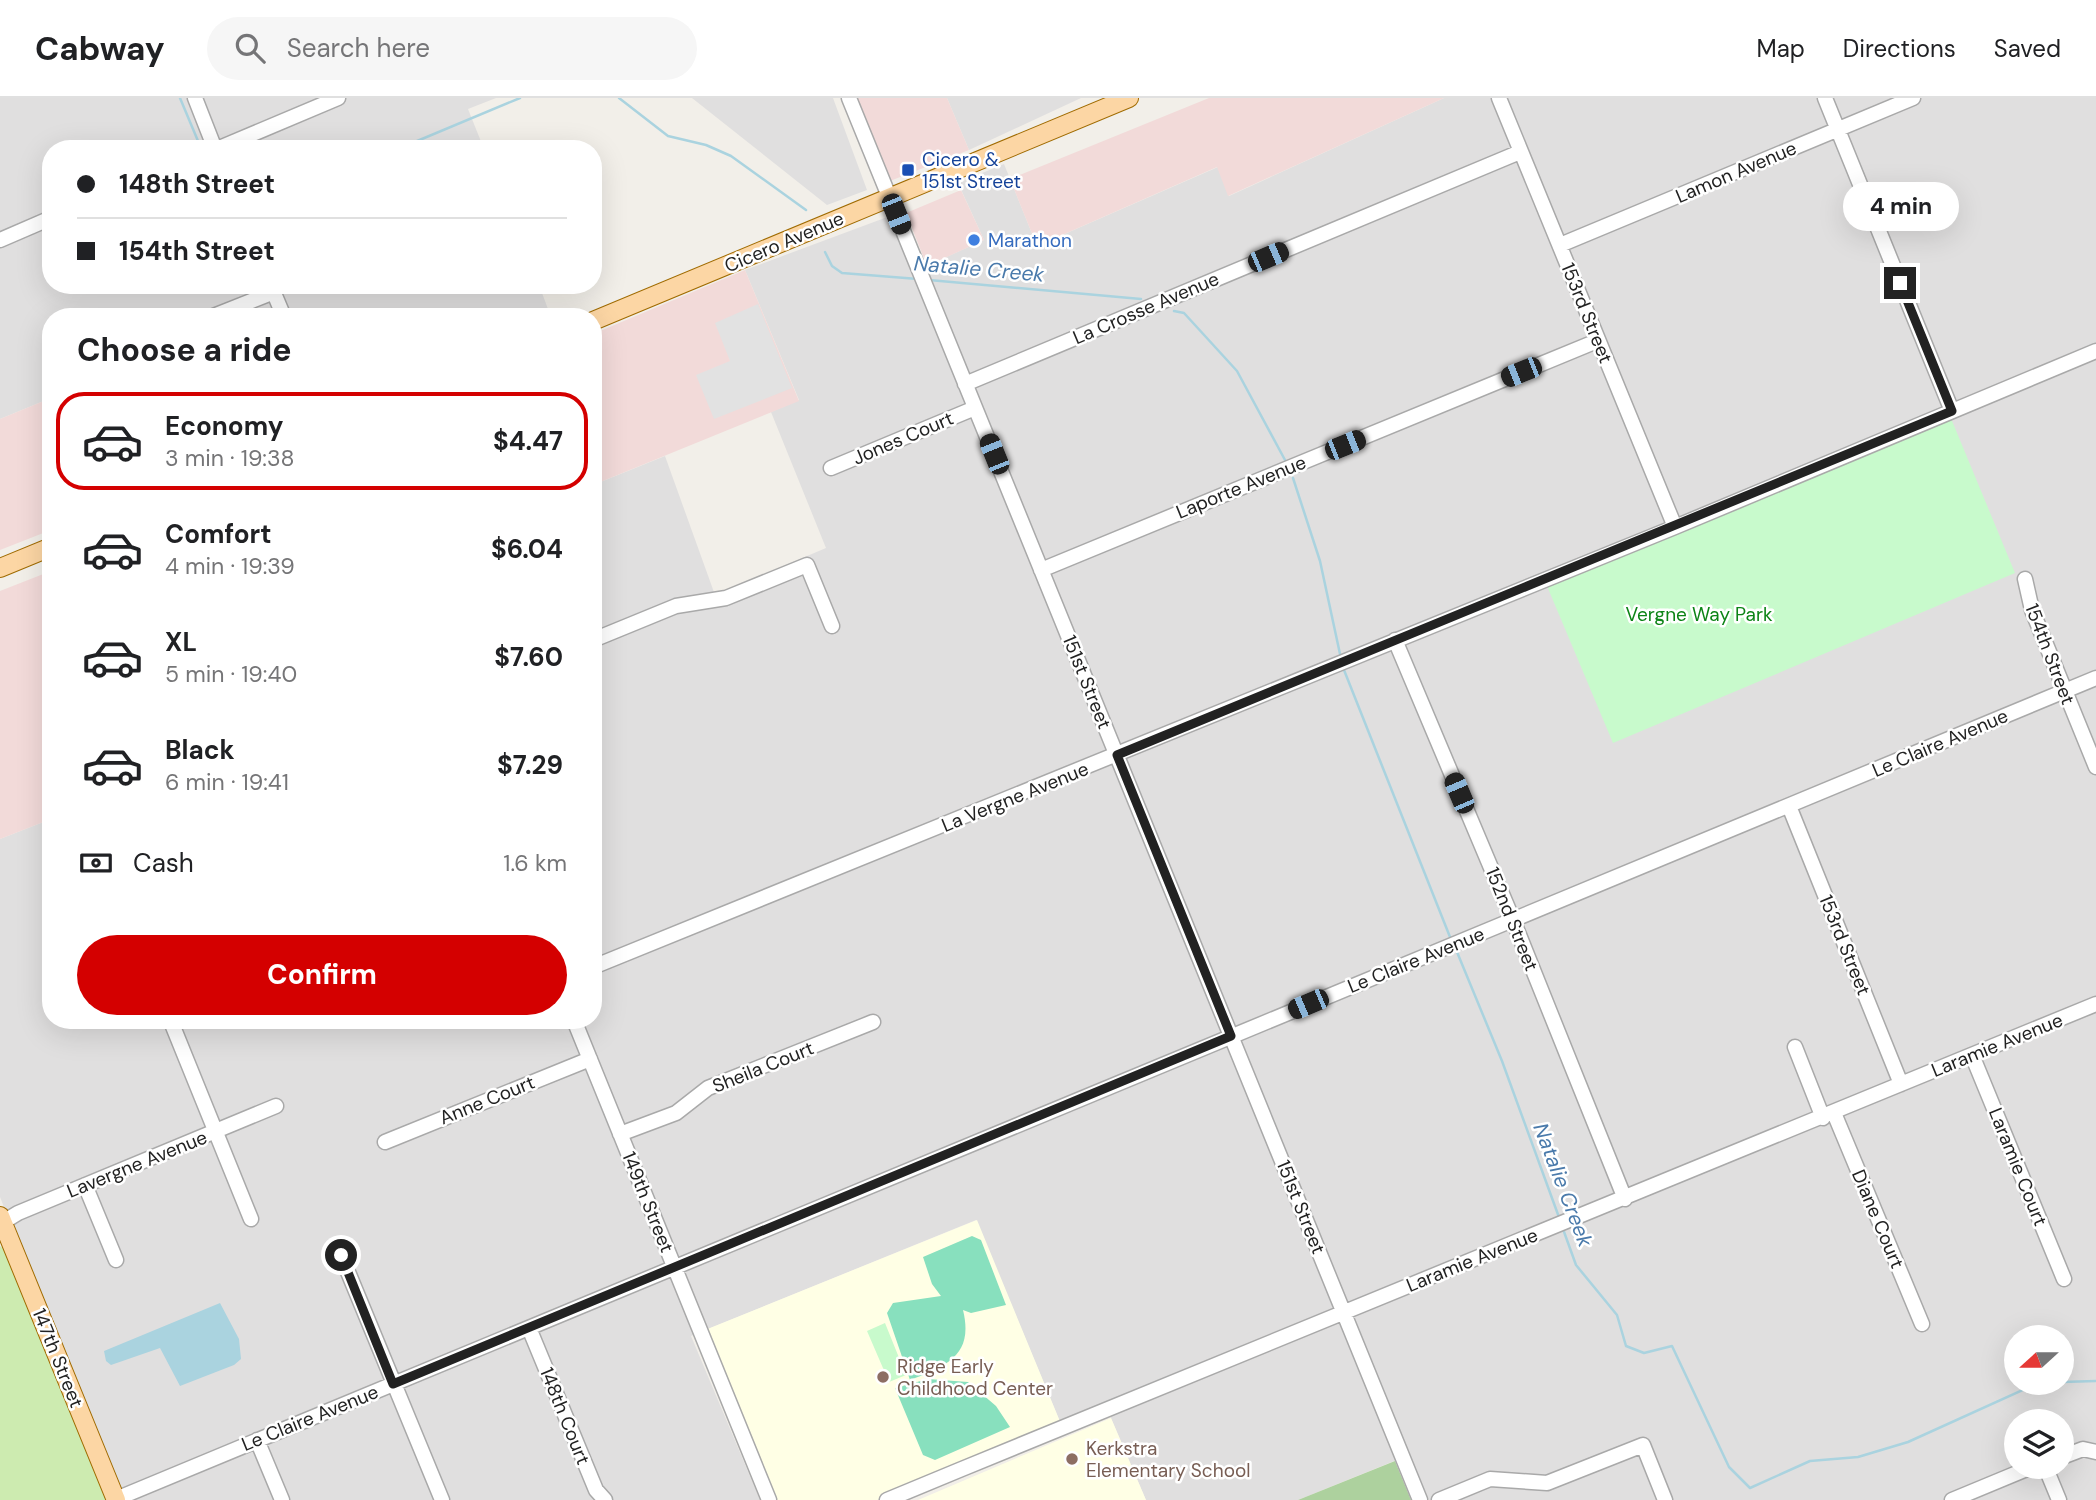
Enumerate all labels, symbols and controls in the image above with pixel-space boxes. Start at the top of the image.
search box [207,17,697,80]
text: Cabway [35,27,165,70]
icon: search [231,29,269,67]
text: Search here [287,31,430,65]
text: Map [1757,33,1805,64]
text: Directions [1843,33,1956,64]
text: Saved [1994,33,2061,64]
street label: Lamon Avenue [1672,135,1800,209]
place label: Cicero & 151st Street [922,147,1021,194]
marker: Cicero & 151st Street [900,162,916,178]
text: 148th Street [119,167,275,201]
callout: 4 min [1842,181,1958,230]
car [879,191,914,237]
text: 4 min [1870,191,1932,221]
street label: Cicero Avenue [720,206,848,278]
place label: Marathon [988,228,1072,253]
marker: Marathon [966,232,982,248]
text: 154th Street [119,234,275,268]
car [1245,239,1292,275]
water label: Natalie Creek [913,249,1046,289]
street label: 153rd Street [1556,259,1618,367]
street label: La Crosse Avenue [1069,266,1223,350]
route end [1884,267,1916,299]
text: Choose a ride [77,329,292,371]
car [1498,354,1545,390]
street label: Jones Court [849,406,957,470]
text: Economy [165,409,283,443]
icon: car [81,410,144,473]
text: $4.47 [493,424,563,458]
car [1322,427,1369,463]
car [977,431,1012,477]
text: 3 min · 19:38 [165,443,295,473]
street label: Laporte Avenue [1172,450,1310,524]
text: Comfort [165,517,271,551]
icon: car [81,518,144,581]
text: $6.04 [491,532,563,566]
text: 4 min · 19:39 [165,551,295,581]
street label: 154th Street [2019,600,2081,708]
park label: Vergne Way Park [1625,602,1773,627]
text: XL [165,625,197,659]
icon: car [81,626,144,689]
street label: 151st Street [1057,631,1117,733]
text: $7.60 [494,640,563,674]
text: 5 min · 19:40 [165,659,297,689]
street label: Le Claire Avenue [1868,703,2012,783]
text: Black [165,733,235,767]
icon: car [81,734,144,797]
text: $7.29 [497,748,563,782]
street label: La Vergne Avenue [938,756,1092,838]
text: 6 min · 19:41 [165,767,289,797]
car [1442,770,1477,816]
icon: cash [77,844,115,882]
text: Cash [133,846,194,880]
text: 1.6 km [503,848,567,878]
street label: 152nd Street [1480,863,1544,975]
street label: 153rd Street [1814,891,1876,999]
street label: Le Claire Avenue [1344,921,1488,999]
button: Confirm [77,935,567,1015]
car [1285,986,1332,1022]
street label: Laramie Avenue [1928,1007,2066,1083]
street label: Sheila Court [709,1035,817,1099]
street label: Anne Court [436,1070,538,1130]
street label: Laramie Court [1983,1104,2053,1230]
water label: Natalie Creek [1526,1119,1600,1251]
street label: Lavergne Avenue [63,1124,211,1204]
street label: 149th Street [616,1148,680,1256]
street label: 151st Street [1271,1156,1331,1258]
street label: Diane Court [1846,1166,1910,1272]
street label: Laramie Avenue [1403,1222,1541,1298]
route start [325,1239,357,1271]
street label: 147th Street [27,1305,89,1411]
north arrow [2004,1325,2074,1395]
map controls [2004,1325,2074,1479]
place label: Ridge Early Childhood Center [897,1354,1053,1401]
street label: 148th Court [534,1364,596,1468]
marker: Ridge Early Childhood Center [875,1369,891,1385]
street label: Le Claire Avenue [238,1379,382,1457]
button: layers [2004,1409,2074,1479]
place label: Kerkstra Elementary School [1086,1436,1250,1483]
marker: Kerkstra Elementary School [1064,1451,1080,1467]

